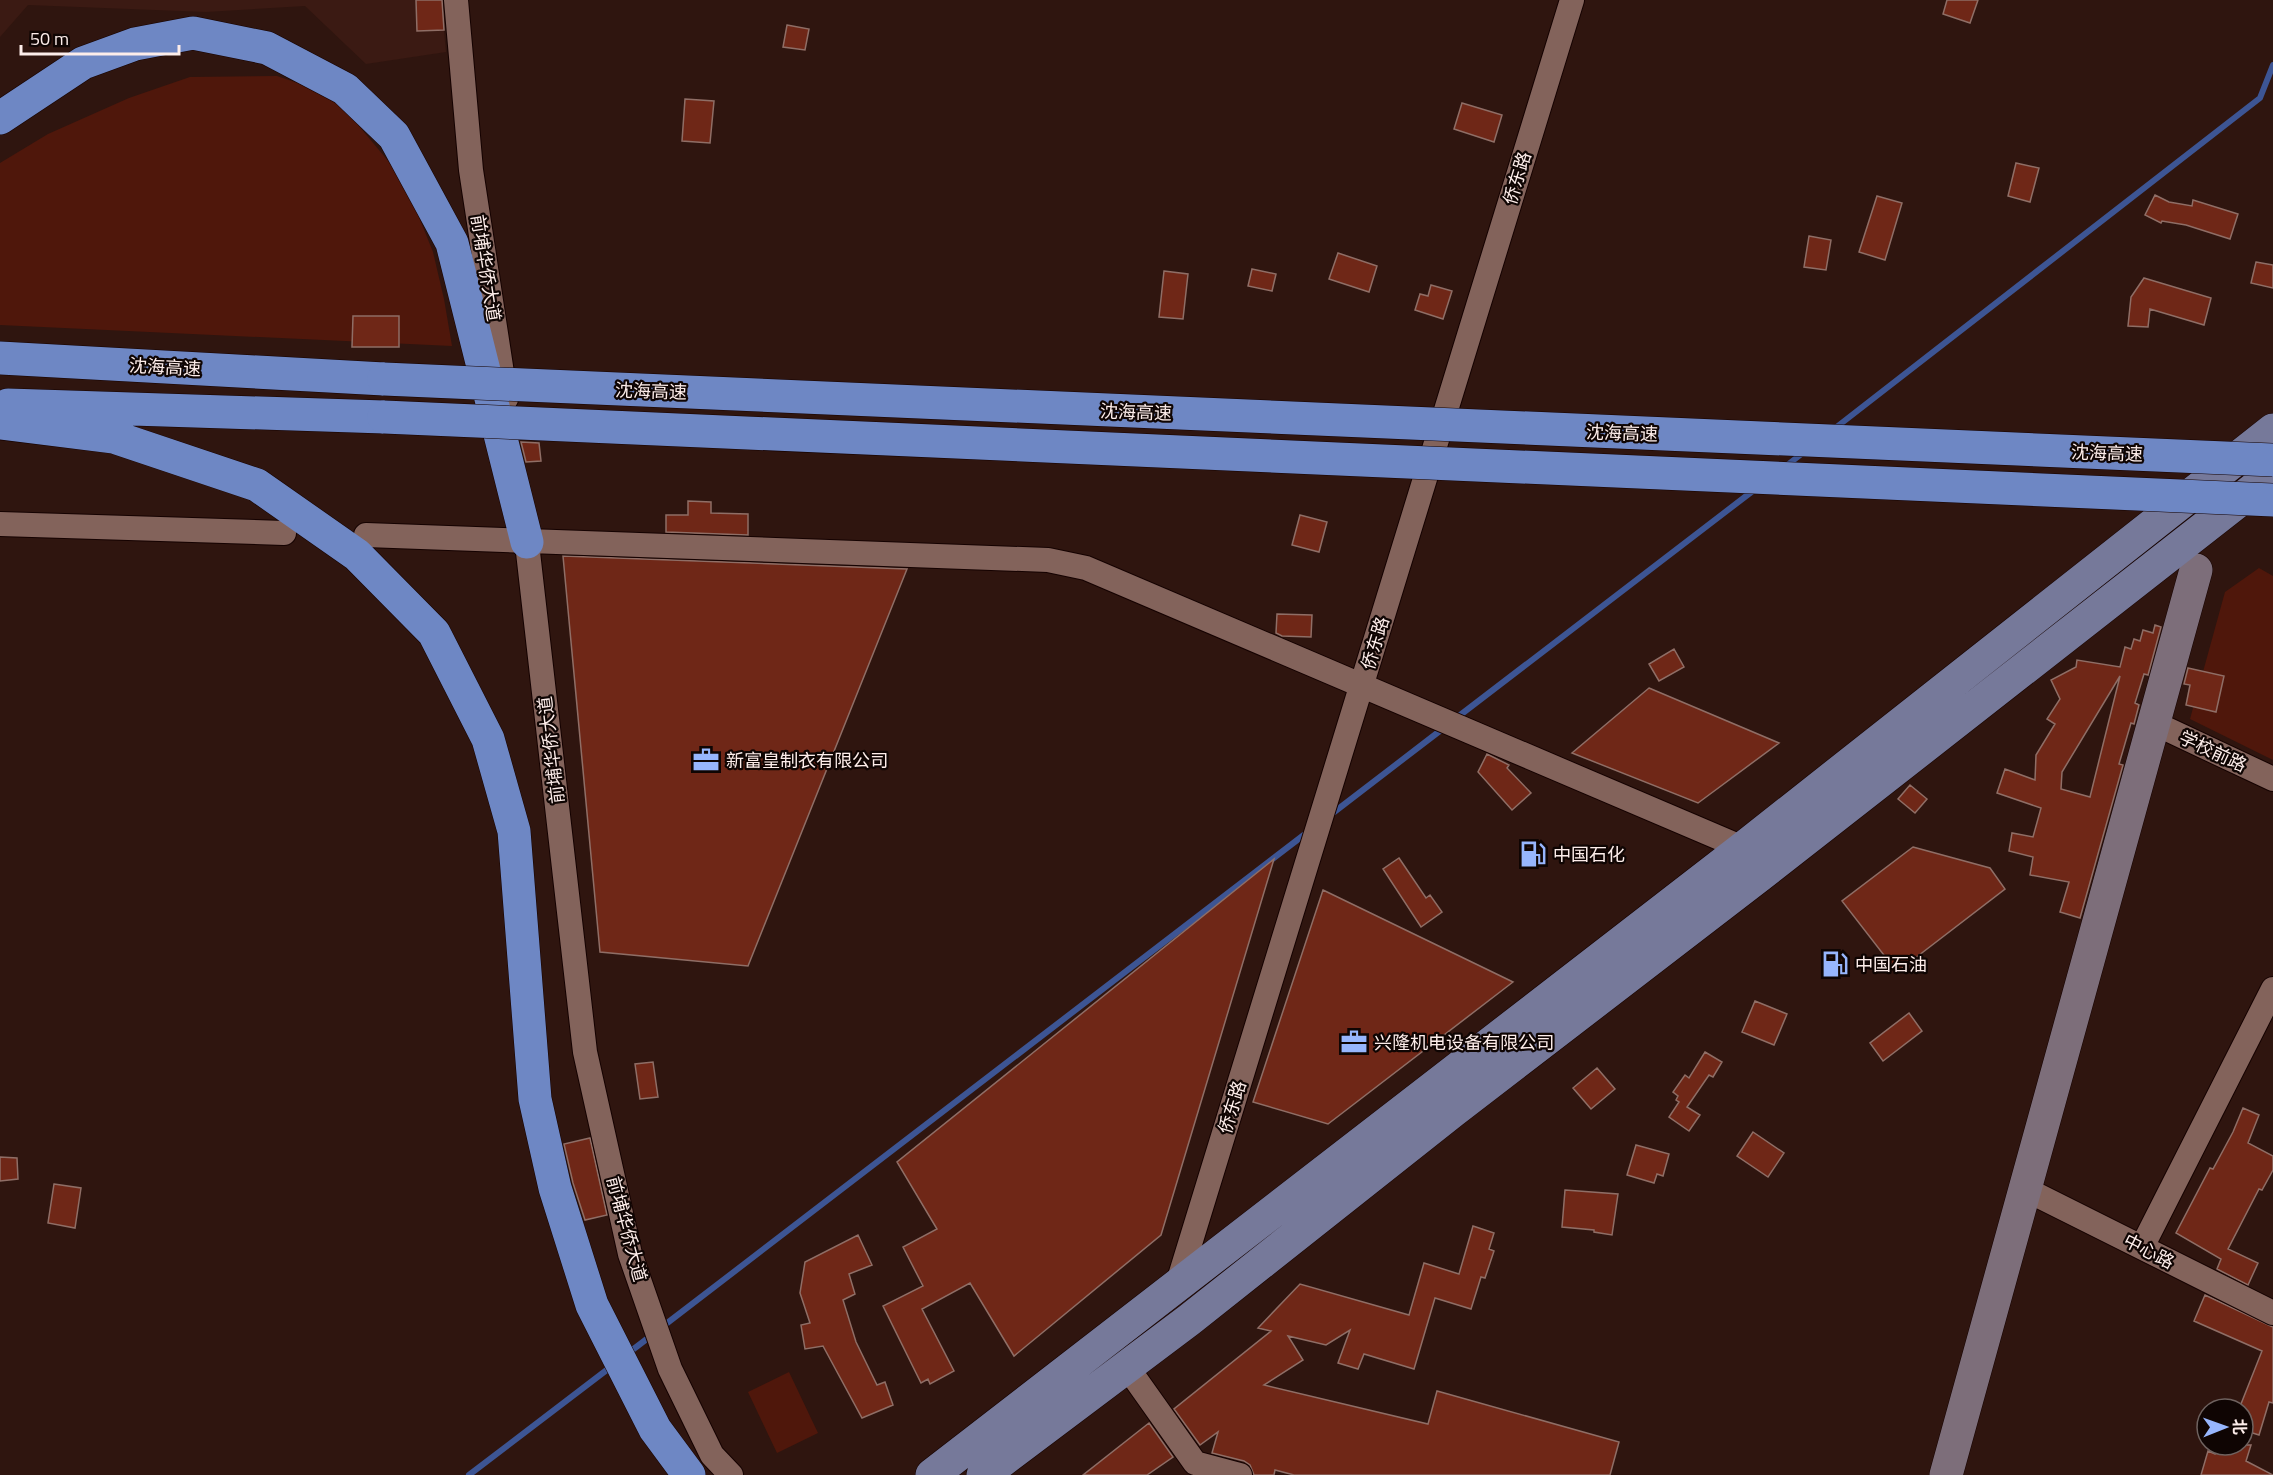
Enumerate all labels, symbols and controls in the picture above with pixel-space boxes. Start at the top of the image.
scale bar [21,18,178,56]
text: 50 m [30,25,69,52]
street label: 侨东路 [1496,148,1538,208]
street label: 前埔华侨大道 [464,213,508,323]
street label: 沈海高速 [128,352,202,382]
street label: 沈海高速 [615,376,687,406]
street label: 沈海高速 [1100,397,1172,427]
street label: 沈海高速 [1586,418,1658,448]
street label: 沈海高速 [2071,438,2143,468]
street label: 侨东路 [1354,613,1396,673]
street label: 前埔华侨大道 [531,695,571,805]
street label: 学校前路 [2175,724,2251,778]
office icon: 新富皇制衣有限公司 [691,745,721,775]
place label: 新富皇制衣有限公司 [726,747,888,774]
fuel station icon: 中国石化 [1518,839,1548,869]
place label: 中国石化 [1553,841,1625,868]
fuel station icon: 中国石油 [1820,949,1850,979]
place label: 中国石油 [1855,951,1927,978]
office icon: 兴隆机电设备有限公司 [1339,1027,1369,1057]
place label: 兴隆机电设备有限公司 [1374,1029,1554,1056]
street label: 侨东路 [1211,1077,1253,1137]
street label: 前埔华侨大道 [600,1173,654,1285]
street label: 中心路 [2119,1227,2179,1275]
north arrow [2195,1397,2255,1457]
text: 北 [2228,1419,2252,1435]

